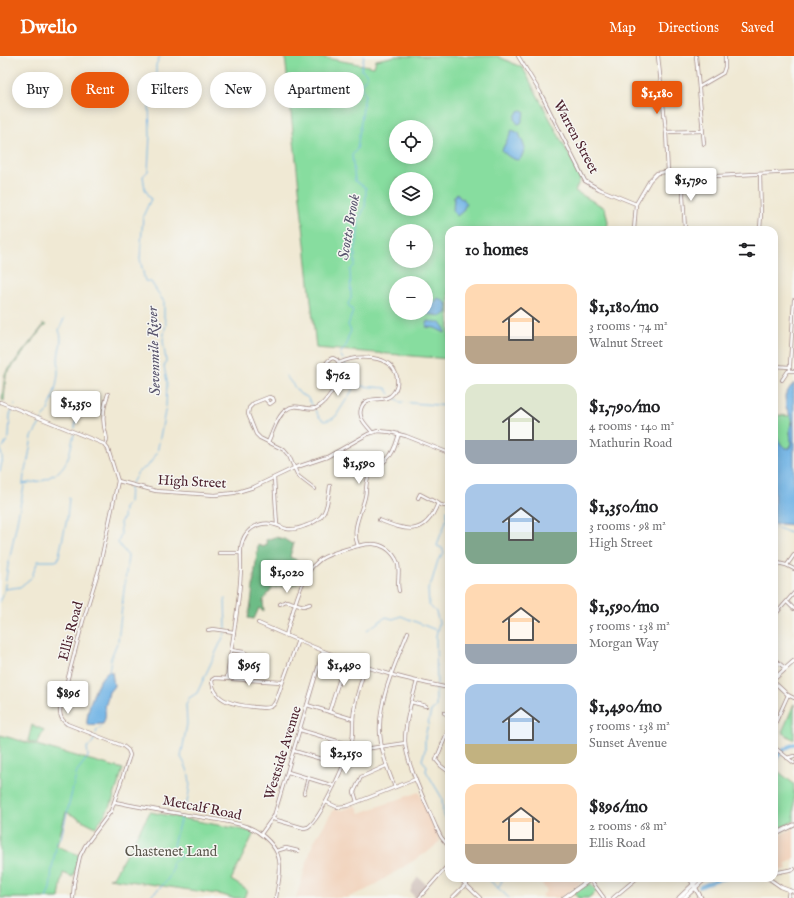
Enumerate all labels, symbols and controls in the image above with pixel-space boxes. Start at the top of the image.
text: Dwello [20,16,77,40]
text: Map [609,19,636,37]
text: Directions [658,19,719,37]
text: Saved [741,19,774,37]
chip: Buy [12,72,63,108]
chip: Rent [71,72,129,108]
chip: Filters [137,72,202,108]
chip: New [210,72,266,108]
chip: Apartment [274,72,364,108]
pin: $1,180 [624,81,690,115]
text: $1,180 [641,85,673,102]
street label: Warren Street [549,97,603,177]
map controls [389,120,433,320]
button: locate [389,120,433,164]
pin: $1,790 [658,168,724,202]
button: layers [389,172,433,216]
text: $1,790 [675,172,707,189]
water label: Scotts Brook [334,193,364,261]
button: + [389,224,433,268]
icon: filters [736,239,758,261]
text: 10 homes [465,240,528,261]
button: − [389,276,433,320]
text: $1,180/mo [589,297,659,318]
icon: home [497,300,545,348]
water label: Sevenmile River [143,305,165,396]
text: 3 rooms · 74 m² [589,318,668,335]
text: Walnut Street [589,335,663,352]
pin: $762 [314,363,362,397]
text: $762 [326,367,350,384]
pin: $1,350 [43,391,109,425]
text: $1,350 [60,395,92,412]
text: $1,790/mo [589,397,660,418]
icon: home [497,400,545,448]
text: 4 rooms · 140 m² [589,418,674,435]
text: Mathurin Road [589,435,672,452]
pin: $1,590 [326,451,392,485]
text: $1,590 [343,455,375,472]
street label: High Street [157,471,227,493]
text: $1,350/mo [589,497,658,518]
icon: home [497,500,545,548]
text: 3 rooms · 98 m² [589,518,666,535]
text: High Street [589,535,653,552]
pin: $1,020 [254,560,320,594]
text: $1,020 [270,564,304,581]
text: $1,590/mo [589,597,659,618]
street label: Ellis Road [54,599,88,663]
icon: home [497,600,545,648]
text: 5 rooms · 138 m² [589,618,670,635]
text: Morgan Way [589,635,659,652]
pin: $965 [225,653,273,687]
pin: $1,490 [311,653,377,687]
text: $965 [237,657,261,674]
text: $1,490 [327,657,361,674]
pin: $896 [44,681,92,715]
text: $896 [56,685,80,702]
text: $1,490/mo [589,697,662,718]
icon: home [497,700,545,748]
street label: Westside Avenue [260,703,306,802]
text: 5 rooms · 138 m² [589,718,670,735]
text: Sunset Avenue [589,735,667,752]
pin: $2,150 [313,741,379,775]
text: $2,150 [330,745,362,762]
street label: Metcalf Road [161,792,243,825]
text: $896/mo [589,797,648,818]
icon: home [497,800,545,848]
text: 2 rooms · 68 m² [589,818,667,835]
text: Ellis Road [589,835,645,852]
park label: Chastenet Land [125,843,218,861]

